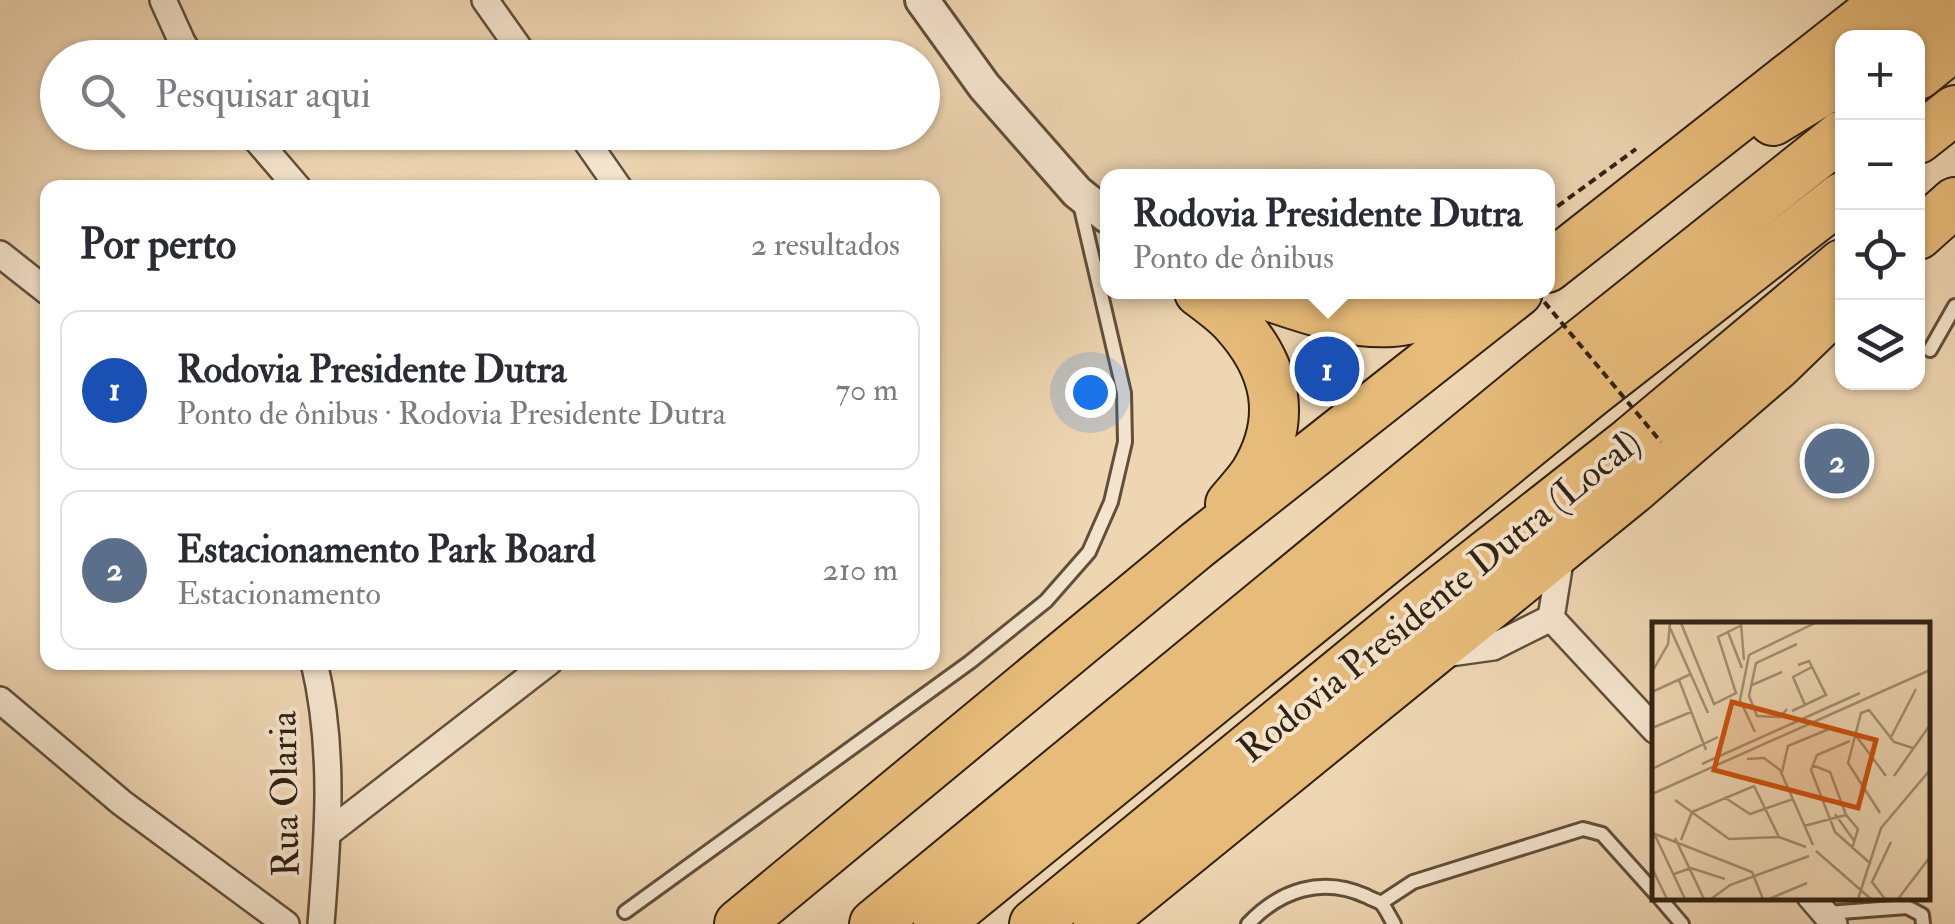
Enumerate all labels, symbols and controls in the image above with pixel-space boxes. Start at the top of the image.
map controls [1835,30,1925,390]
button: + [1835,30,1925,120]
search box [40,40,940,150]
icon: search [75,68,130,123]
text: Pesquisar aqui [155,71,371,119]
button: − [1835,120,1925,210]
popup [1100,169,1555,299]
text: Rodovia Presidente Dutra [1133,190,1522,238]
button: locate [1835,210,1925,300]
text: Por perto [80,219,236,271]
text: 2 resultados [751,225,900,265]
text: Ponto de ônibus [1133,238,1334,278]
button: layers [1835,300,1925,390]
pin: 1 [1294,332,1360,406]
text: Rodovia Presidente Dutra [177,346,566,394]
your location [1065,367,1116,418]
text: 1 [109,370,120,410]
text: 70 m [835,370,898,410]
text: Ponto de ônibus · Rodovia Presidente Dutra [177,394,726,434]
street label: Rodovia Presidente Dutra (Local) [1228,418,1651,773]
pin: 2 [1804,424,1870,498]
text: Estacionamento Park Board [177,526,596,574]
text: 2 [106,550,123,590]
text: 210 m [823,550,898,590]
text: Estacionamento [177,574,381,614]
inset map [1652,622,1930,899]
street label: Rua Olaria [260,710,310,877]

